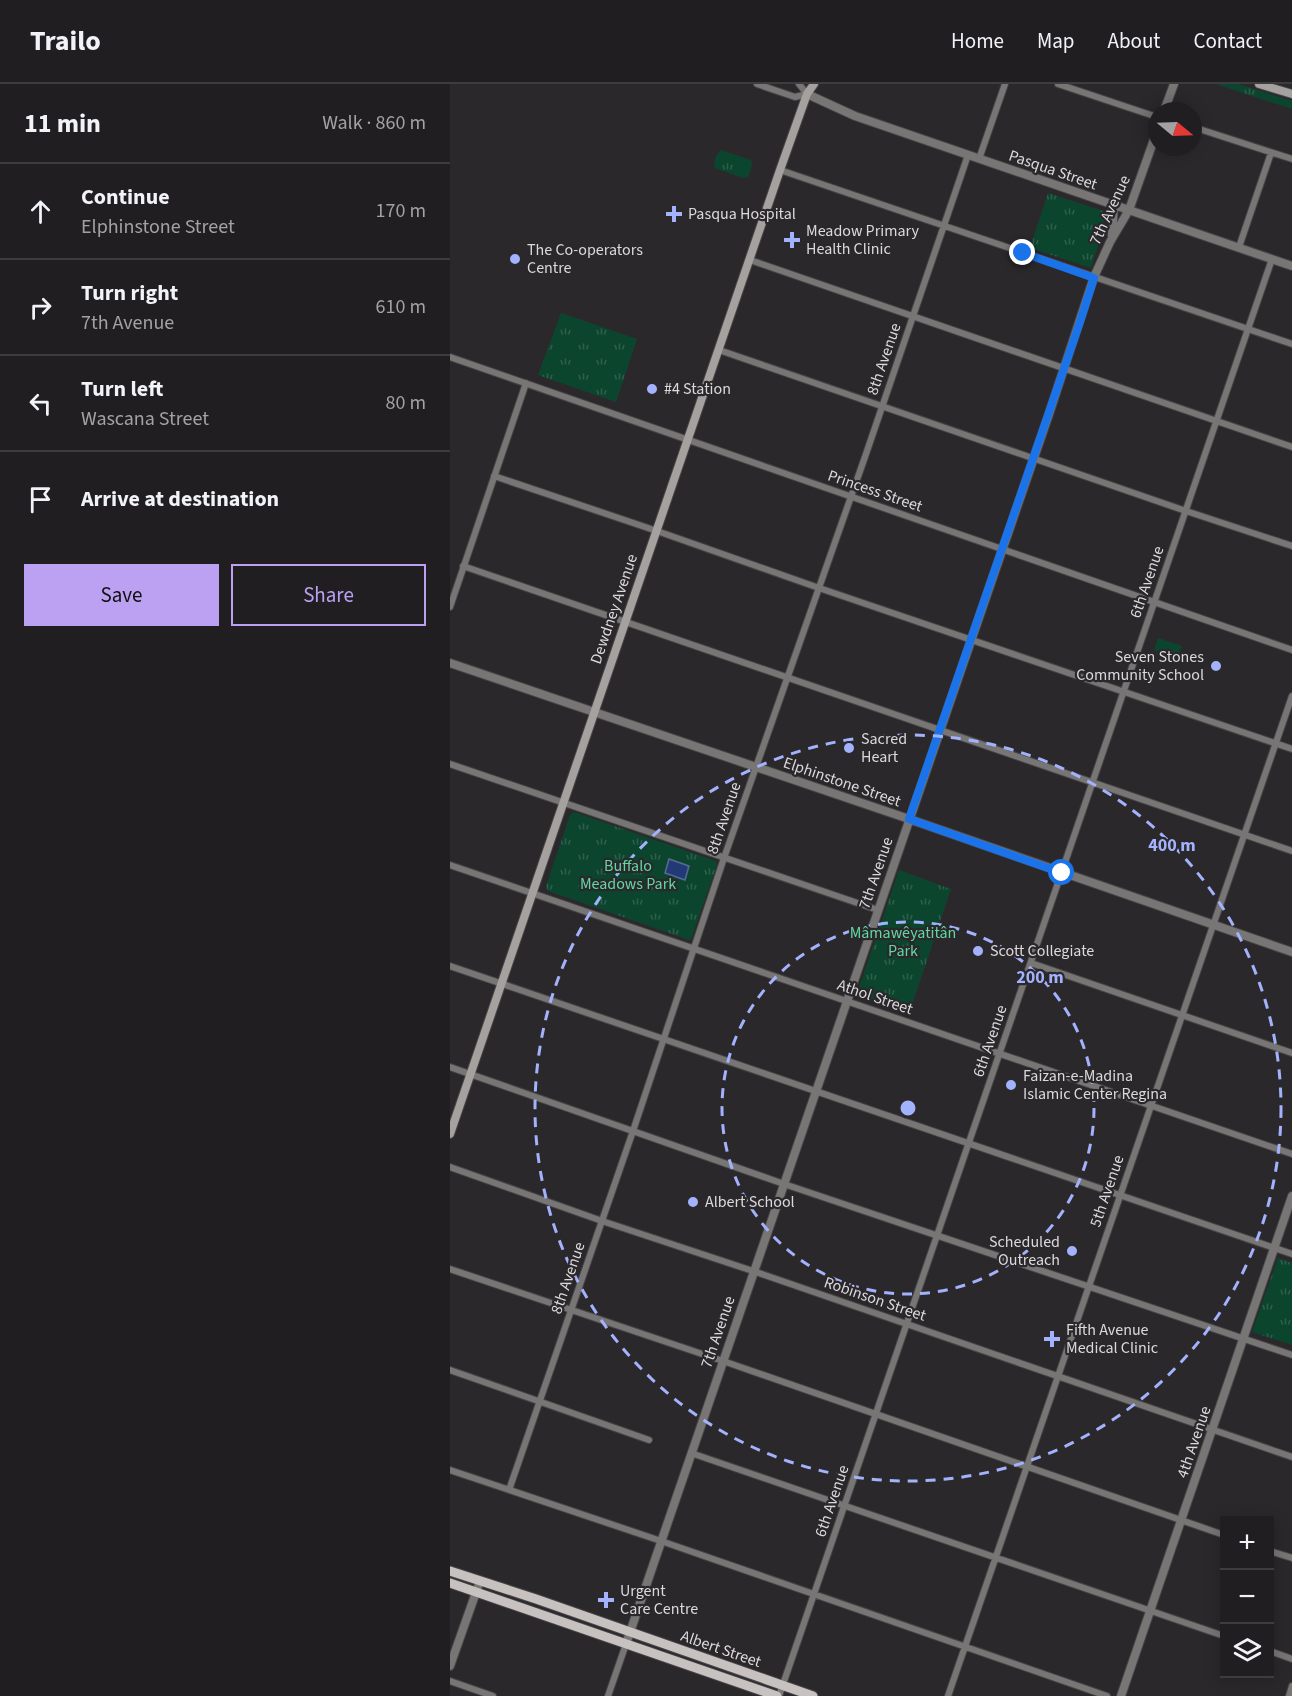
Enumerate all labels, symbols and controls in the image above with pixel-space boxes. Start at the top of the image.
text: Trailo [30,21,101,61]
text: Home [951,26,1004,56]
text: Map [1037,26,1075,56]
text: About [1108,26,1160,56]
text: Contact [1193,26,1262,56]
north arrow [1148,102,1202,156]
text: 11 min [24,105,101,142]
text: Walk · 860 m [322,109,426,137]
street label: Pasqua Street [1006,145,1101,196]
street label: 7th Avenue [1084,172,1136,248]
text: Continue [81,181,170,213]
icon: ahead [24,195,57,228]
text: 170 m [376,197,426,225]
place label: Pasqua Hospital [688,203,796,225]
marker: Pasqua Hospital [665,205,683,223]
text: Elphinstone Street [81,213,235,241]
place label: Meadow Primary Health Clinic [806,220,919,260]
marker: Meadow Primary Health Clinic [783,231,801,249]
place label: The Co-operators Centre [527,239,643,279]
route end [1009,239,1035,265]
marker: The Co-operators Centre [508,252,522,266]
text: Turn right [81,277,178,309]
icon: right [24,291,57,324]
text: 610 m [376,293,426,321]
text: 7th Avenue [81,309,174,337]
street label: 8th Avenue [861,320,907,398]
text: Turn left [81,373,163,405]
place label: #4 Station [664,378,731,400]
marker: #4 Station [645,382,659,396]
icon: left [24,387,57,420]
text: 80 m [386,389,426,417]
text: Wascana Street [81,405,209,433]
street label: Princess Street [825,465,926,518]
icon: arrive [24,483,57,516]
text: Arrive at destination [81,483,279,515]
street label: 6th Avenue [1124,543,1170,621]
street label: Dewdney Avenue [585,551,643,667]
button: Save [24,564,219,626]
button: Share [231,564,426,626]
place label: Seven Stones Community School [1076,646,1204,686]
marker: Seven Stones Community School [1209,659,1223,673]
place label: Sacred Heart [861,728,907,768]
marker: Sacred Heart [842,741,856,755]
street label: Elphinstone Street [780,752,904,813]
street label: 8th Avenue [701,779,747,857]
text: 400 m [1148,833,1196,858]
street label: 7th Avenue [853,834,899,912]
park label: Buffalo Meadows Park [580,855,676,895]
route start [1048,859,1074,885]
park label: Mâmawêyatitân Park [850,922,956,962]
place label: Scott Collegiate [990,940,1094,962]
marker: Scott Collegiate [971,944,985,958]
text: 200 m [1016,965,1064,990]
street label: Athol Street [834,974,916,1020]
street label: 6th Avenue [967,1002,1013,1080]
place label: Faizan-e-Madina Islamic Center Regina [1023,1065,1167,1105]
marker: Faizan-e-Madina Islamic Center Regina [1004,1078,1018,1092]
centre of rings [898,1098,918,1118]
street label: 5th Avenue [1084,1152,1130,1230]
place label: Albert School [705,1191,795,1213]
marker: Albert School [686,1195,700,1209]
place label: Scheduled Outreach [989,1231,1060,1271]
street label: 8th Avenue [545,1239,591,1317]
marker: Scheduled Outreach [1065,1244,1079,1258]
street label: Robinson Street [821,1271,930,1327]
street label: 7th Avenue [695,1293,741,1371]
place label: Fifth Avenue Medical Clinic [1066,1319,1158,1359]
marker: Fifth Avenue Medical Clinic [1043,1330,1061,1348]
street label: 4th Avenue [1171,1403,1217,1481]
street label: 6th Avenue [809,1462,855,1540]
map controls [1220,1516,1274,1678]
button: + [1220,1516,1274,1570]
button: − [1220,1570,1274,1624]
place label: Urgent Care Centre [620,1580,698,1620]
marker: Urgent Care Centre [597,1591,615,1609]
button: layers [1220,1624,1274,1678]
street label: Albert Street [678,1625,765,1673]

